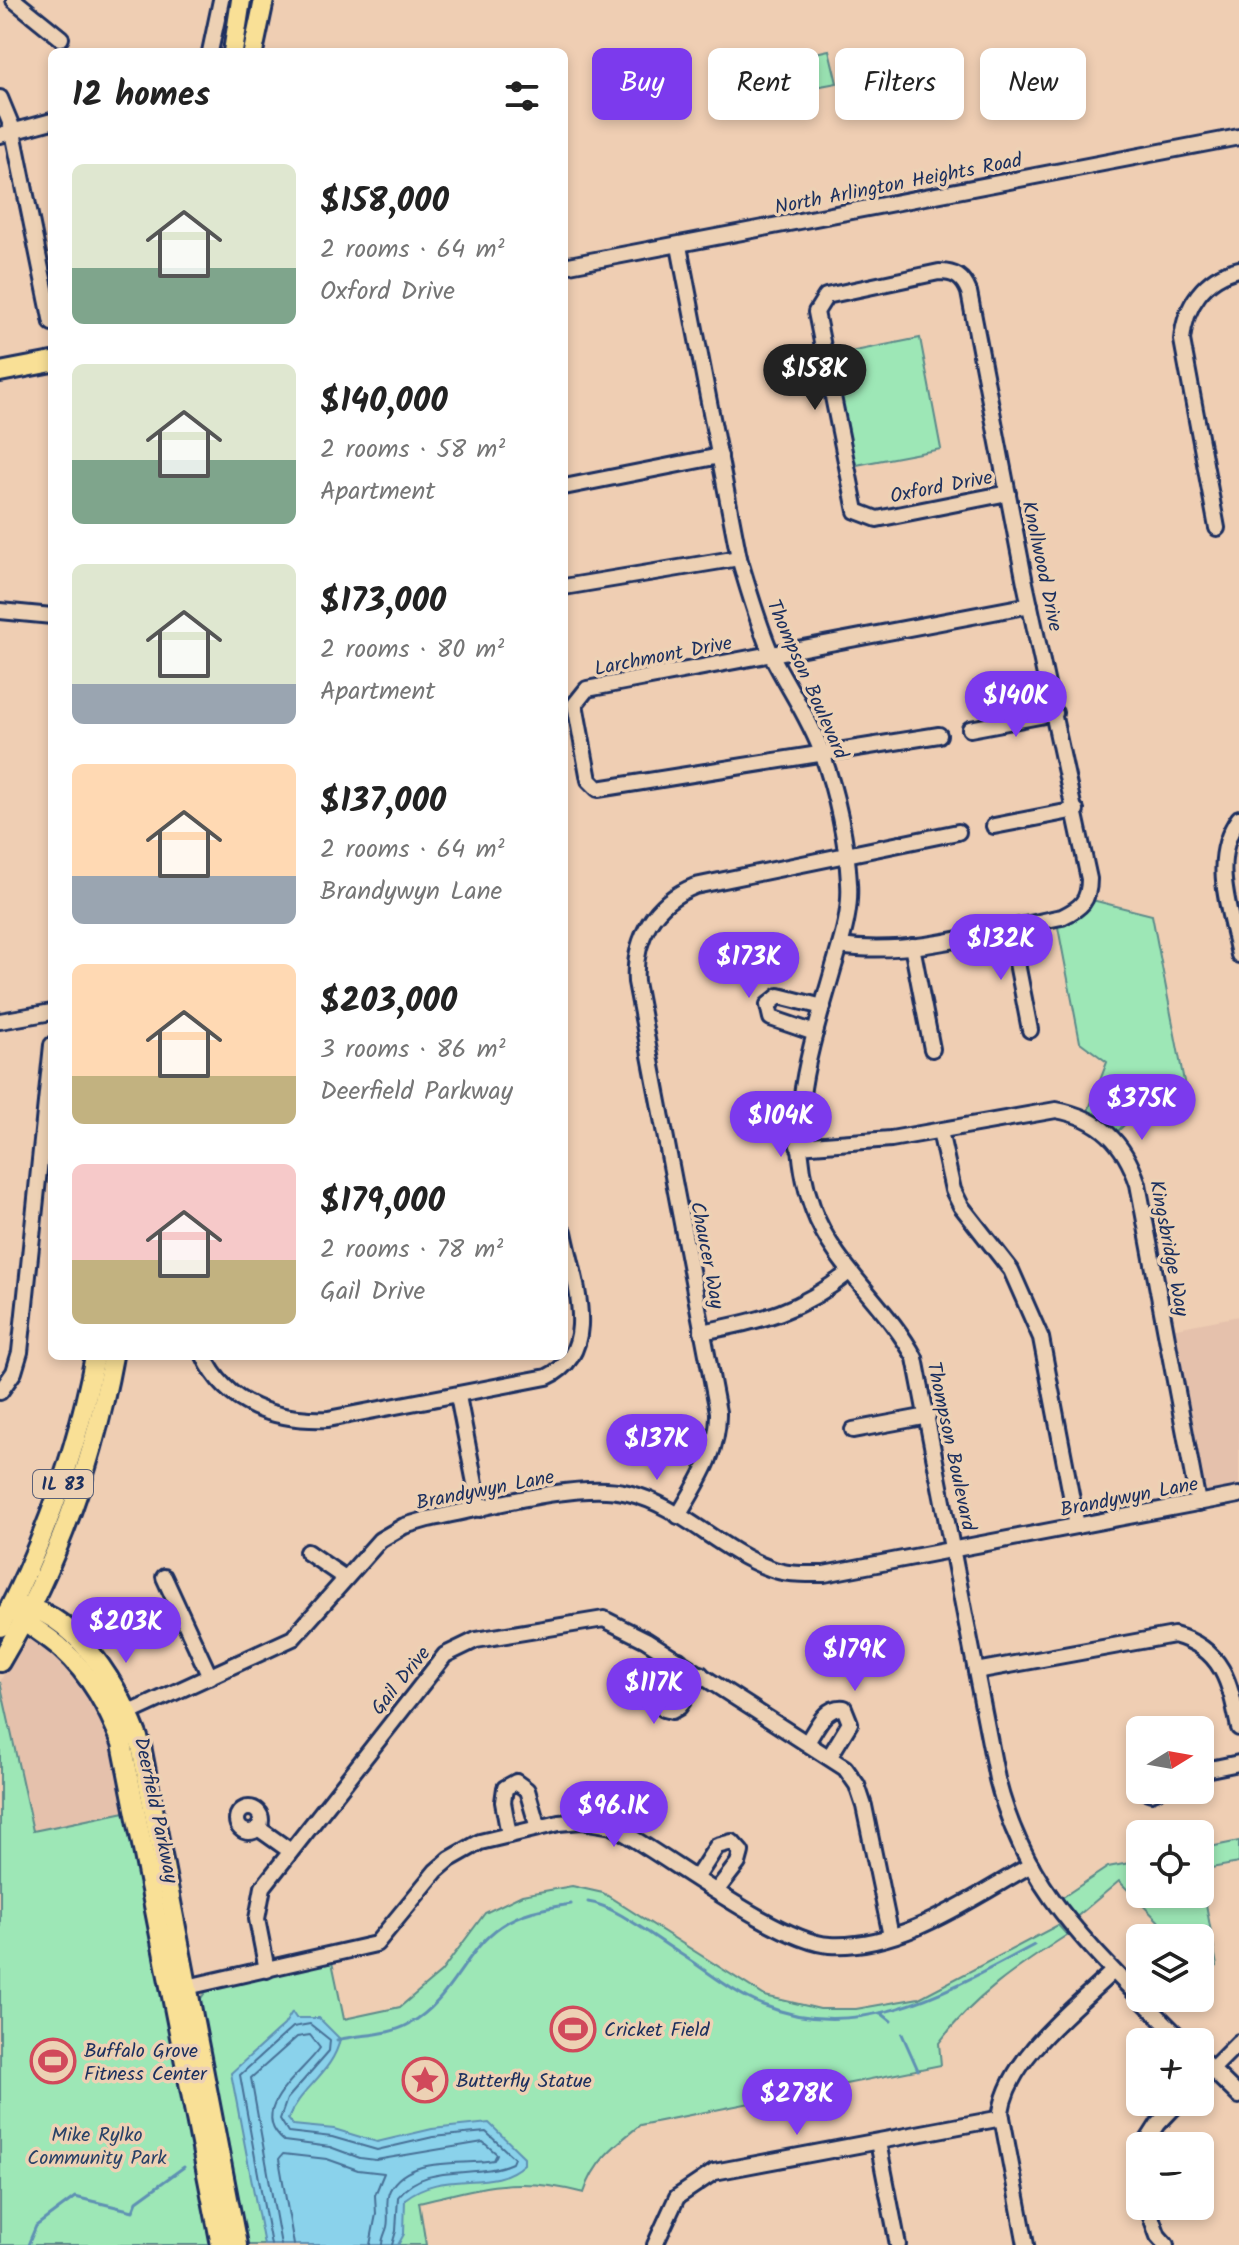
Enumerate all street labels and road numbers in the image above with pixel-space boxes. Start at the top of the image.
street label: North Arlington Heights Road [772,145,1026,225]
street label: Oxford Drive [887,462,995,514]
street label: Knollwood Drive [1012,498,1070,635]
street label: Thompson Boulevard [757,595,856,766]
street label: Larchmont Drive [592,628,735,686]
street label: Kingsbridge Way [1139,1178,1197,1320]
street label: Chaucer Way [680,1199,732,1312]
street label: Thompson Boulevard [917,1359,984,1535]
street label: Brandywyn Lane [413,1462,557,1520]
street label: Brandywyn Lane [1057,1469,1201,1527]
road number: IL 83 [33,1470,93,1498]
street label: Gail Drive [364,1640,439,1723]
street label: Deerfield Parkway [124,1734,186,1887]

